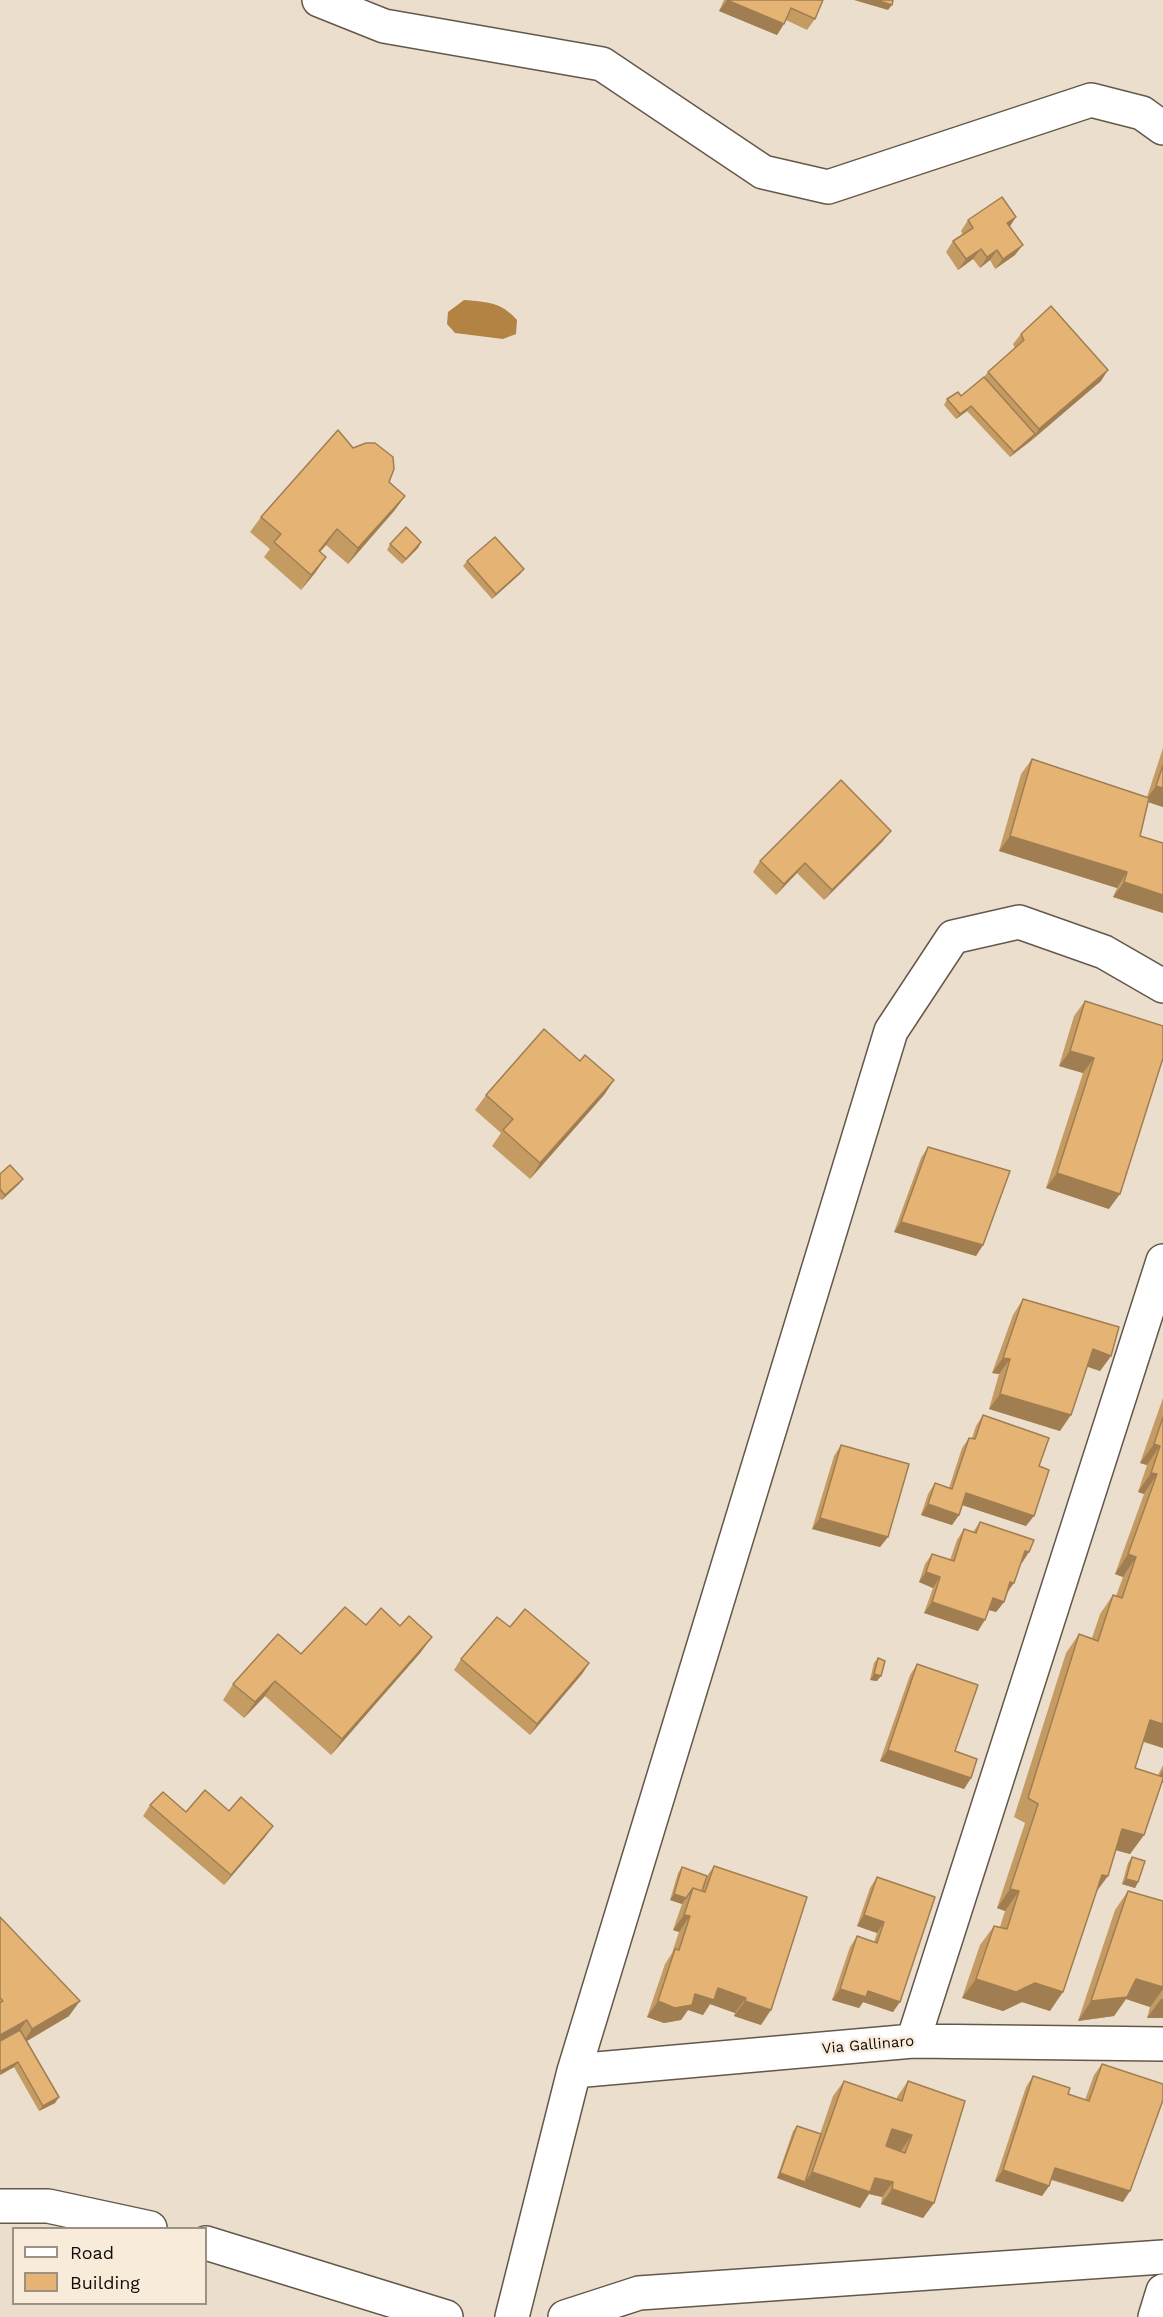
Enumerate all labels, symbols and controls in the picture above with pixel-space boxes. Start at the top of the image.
street label: Via Gallinaro [821,2032,915,2058]
legend [12,2227,207,2305]
text: Road [70,2242,114,2263]
text: Building [70,2272,140,2293]

